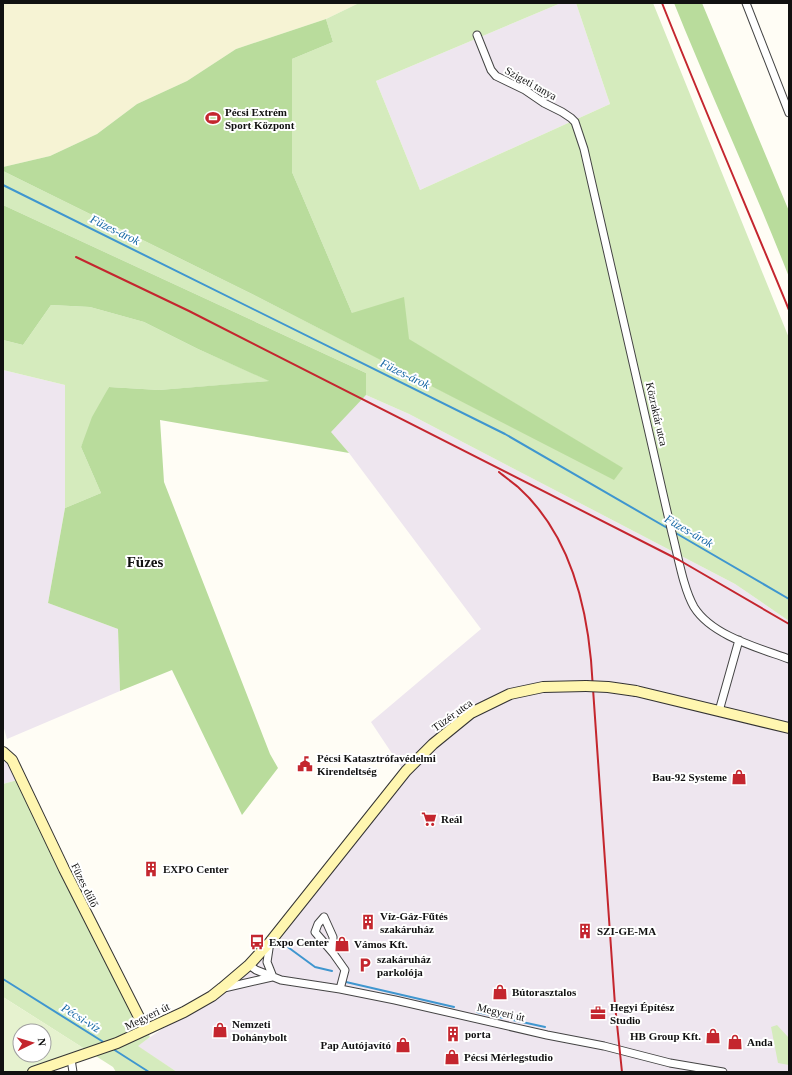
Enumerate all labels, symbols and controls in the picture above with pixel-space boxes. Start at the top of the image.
street label: Szigeti tanya [503,64,559,102]
place label: Pécsi Extrém Sport Központ [225,106,295,131]
sports icon: Pécsi Extrém Sport Központ [204,109,222,127]
water label: Füzes-árok [87,212,143,248]
water label: Füzes-árok [377,356,433,392]
street label: Közraktár utca [644,381,670,447]
water label: Füzes-árok [661,511,716,551]
district label: Füzes [127,554,163,570]
street label: Tüzér utca [430,696,475,734]
place label: Pécsi Katasztrófavédelmi Kirendeltség [317,752,436,777]
public building icon: Pécsi Katasztrófavédelmi Kirendeltség [296,755,314,773]
shop icon: Bau-92 Systeme [730,768,748,786]
place label: Bau-92 Systeme [652,771,727,783]
supermarket icon: Reál [420,810,438,828]
place label: Reál [441,813,462,825]
building icon: EXPO Center [142,860,160,878]
street label: Füzes dűlő [69,861,101,910]
place label: EXPO Center [163,863,229,875]
place label: Víz-Gáz-Fűtés szakáruház [380,910,449,935]
building icon: Víz-Gáz-Fűtés szakáruház [359,913,377,931]
building icon: SZI-GE-MA [576,922,594,940]
place label: SZI-GE-MA [597,925,656,937]
bus stop icon: Expo Center [248,933,266,951]
shop icon: Vámos Kft. [333,935,351,953]
place label: Expo Center [269,936,329,948]
place label: Vámos Kft. [354,938,408,950]
place label: szakáruház parkolója [377,953,431,978]
parking icon: szakáruház parkolója [356,956,374,974]
shop icon: Bútorasztalos [491,983,509,1001]
place label: Bútorasztalos [512,986,577,998]
water label: Pécsi-víz [58,1000,103,1036]
street label: Megyeri út [123,1000,171,1032]
street label: Megyeri út [476,1001,526,1023]
place label: Hegyi Építész Studio [610,1001,675,1026]
office icon: Hegyi Építész Studio [589,1004,607,1022]
place label: Nemzeti Dohánybolt [232,1018,287,1043]
shop icon: Nemzeti Dohánybolt [211,1021,229,1039]
north arrow [12,1023,52,1063]
building icon: porta [444,1025,462,1043]
shop icon: HB Group Kft. [704,1027,722,1045]
place label: porta [465,1028,491,1040]
place label: HB Group Kft. [630,1030,701,1042]
shop icon: Anda [726,1033,744,1051]
shop icon: Pap Autójavító [394,1036,412,1054]
place label: Anda [747,1036,773,1048]
text: N [36,1038,48,1047]
place label: Pap Autójavító [320,1039,391,1051]
shop icon: Pécsi Mérlegstudio [443,1048,461,1066]
place label: Pécsi Mérlegstudio [464,1051,553,1063]

